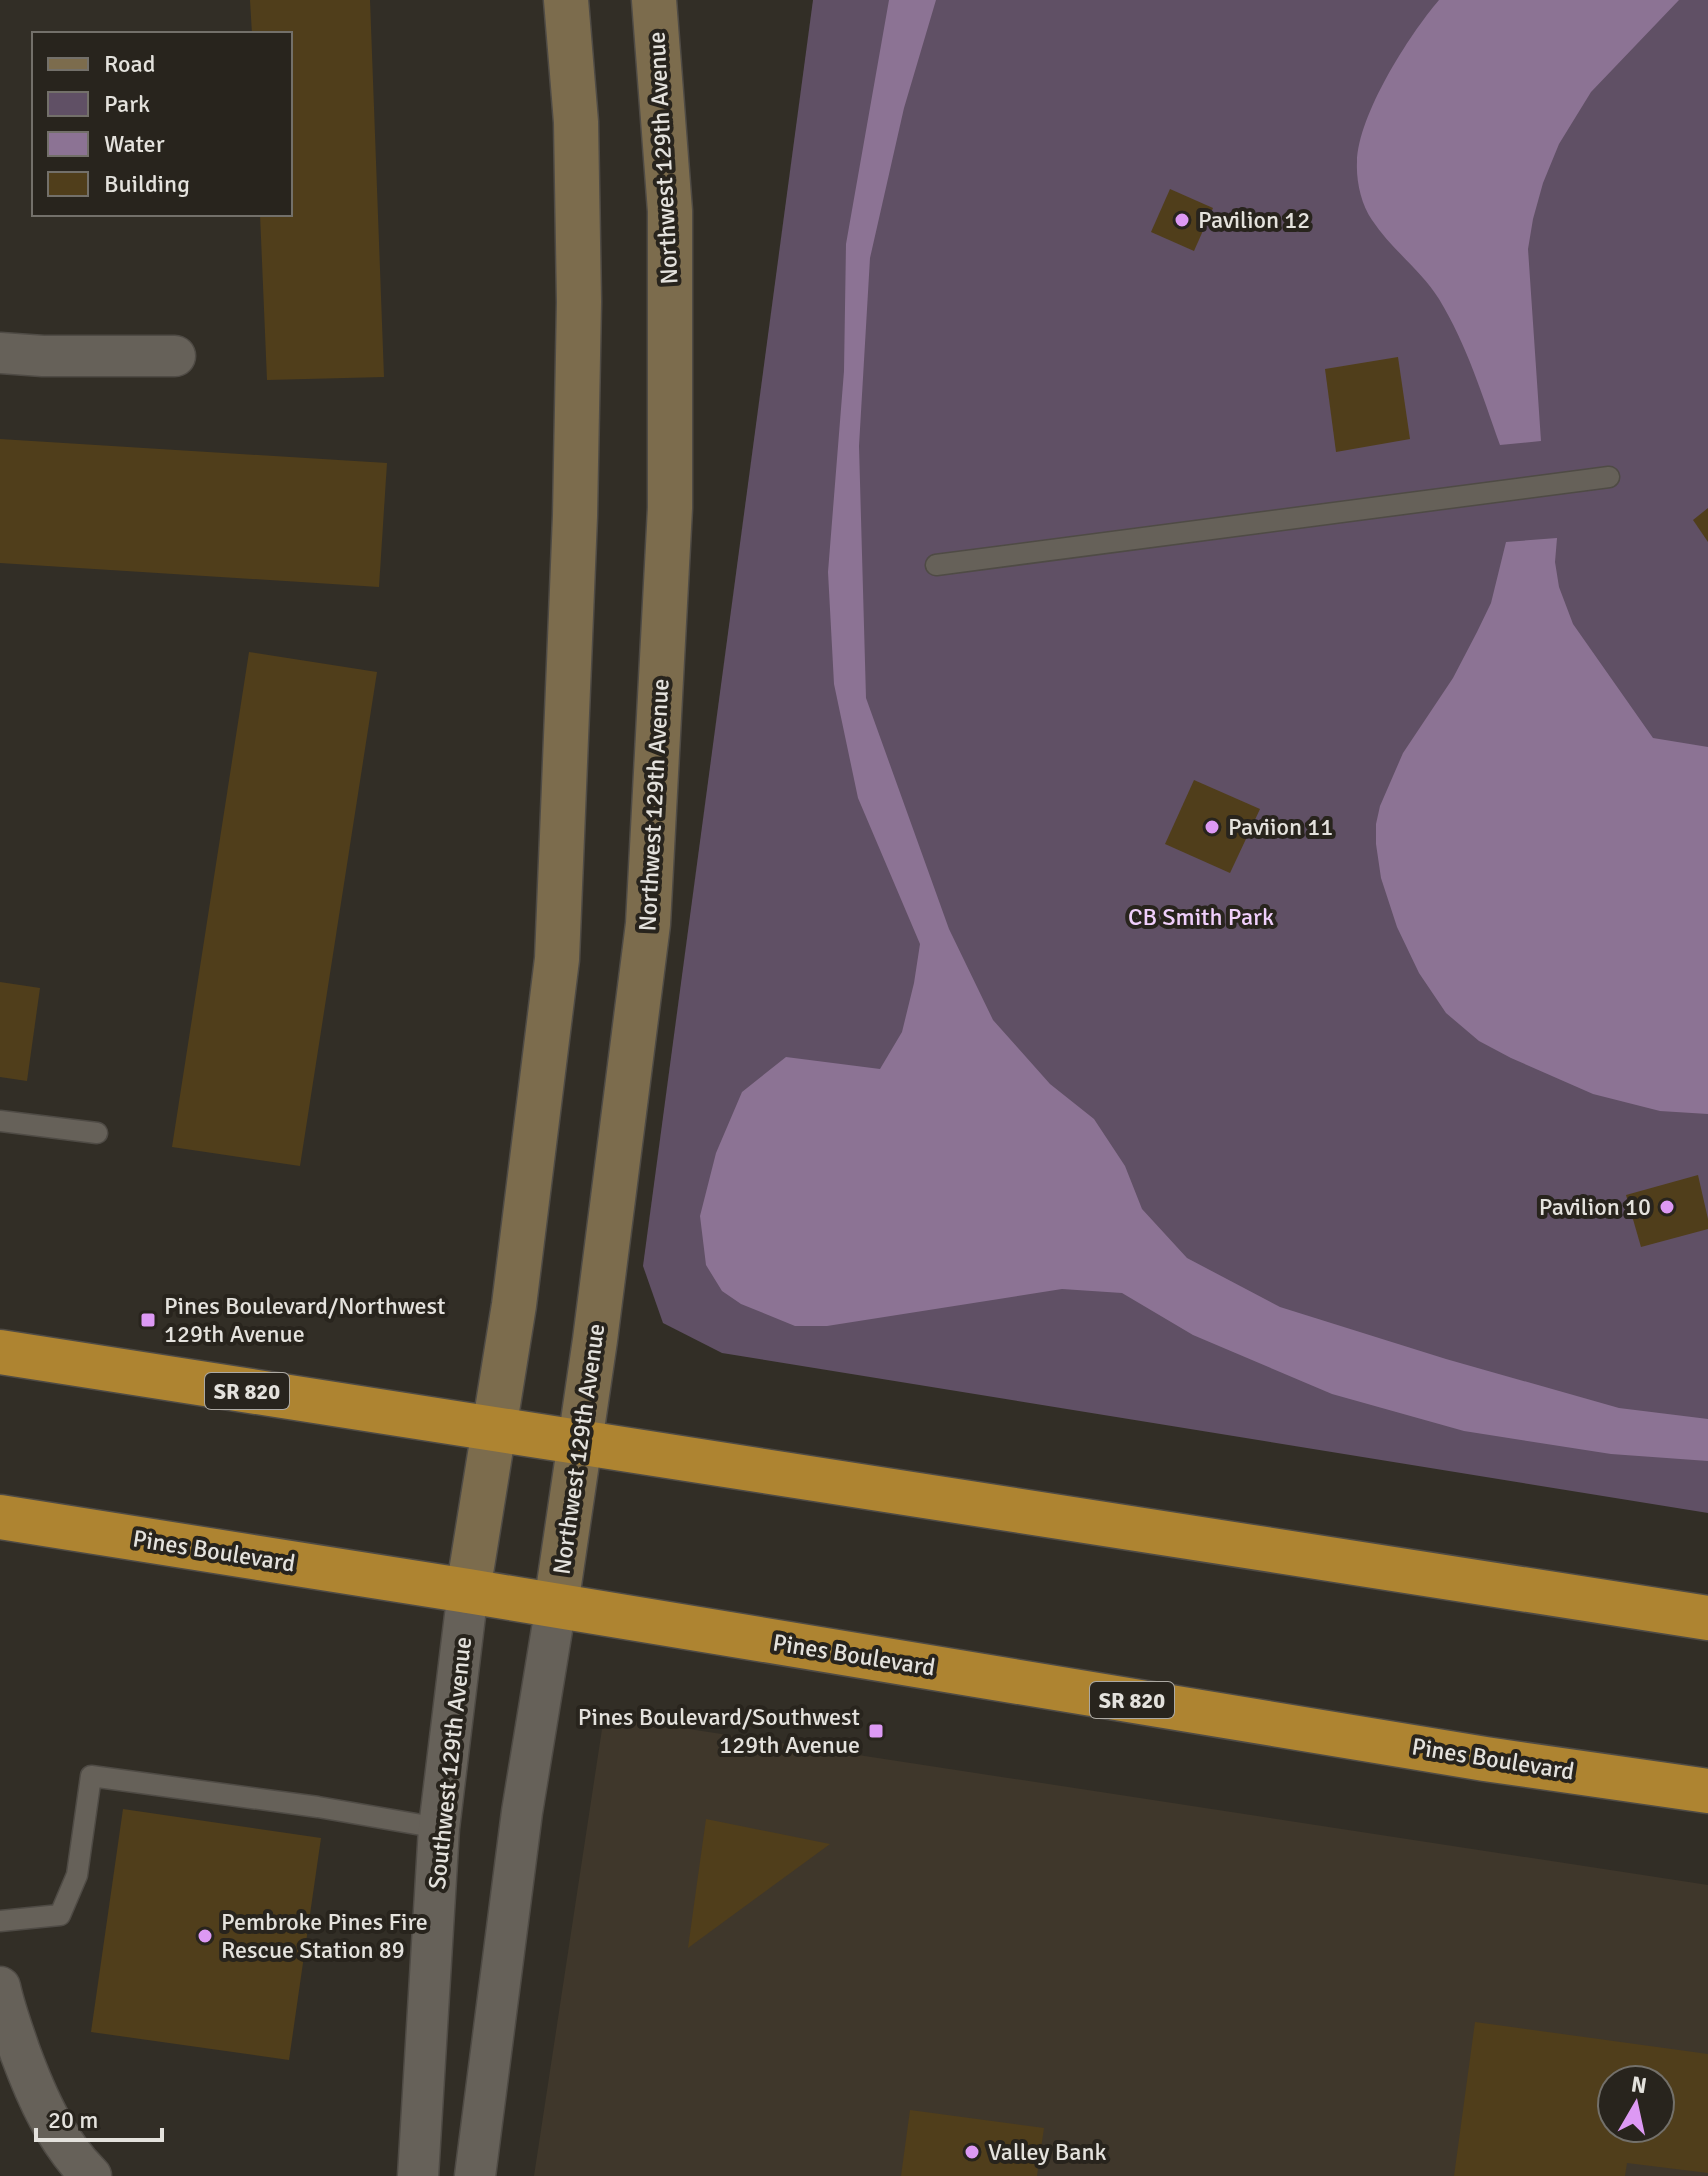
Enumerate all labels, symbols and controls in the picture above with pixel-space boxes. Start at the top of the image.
street label: Northwest 129th Avenue [641,31,685,285]
legend [32,32,292,216]
text: Road [104,49,155,79]
text: Park [104,89,150,119]
text: Water [104,129,165,159]
text: Building [104,169,190,199]
place label: Pavilion 12 [1198,205,1310,235]
marker: Pavilion 12 [1173,211,1191,229]
street label: Northwest 129th Avenue [632,678,676,932]
place label: Paviion 11 [1228,812,1333,842]
marker: Paviion 11 [1203,818,1221,836]
park label: CB Smith Park [1128,902,1274,932]
place label: Pavilion 10 [1539,1192,1651,1222]
marker: Pavilion 10 [1658,1198,1676,1216]
place label: Pines Boulevard/Northwest 129th Avenue [164,1291,445,1349]
marker: Pines Boulevard/Northwest 129th Avenue [139,1311,157,1329]
street label: Northwest 129th Avenue [547,1322,611,1576]
road number: SR 820 [205,1373,289,1409]
street label: Pines Boulevard [131,1523,297,1579]
street label: Pines Boulevard [771,1627,937,1683]
street label: Southwest 129th Avenue [422,1635,478,1891]
road number: SR 820 [1090,1682,1174,1718]
place label: Pines Boulevard/Southwest 129th Avenue [578,1702,860,1760]
marker: Pines Boulevard/Southwest 129th Avenue [867,1722,885,1740]
street label: Pines Boulevard [1410,1731,1576,1787]
place label: Pembroke Pines Fire Rescue Station 89 [221,1907,428,1965]
marker: Pembroke Pines Fire Rescue Station 89 [196,1927,214,1945]
north arrow [1596,2064,1676,2144]
text: N [1629,2070,1649,2099]
scale bar [36,2092,162,2142]
text: 20 m [48,2105,98,2135]
place label: Valley Bank [988,2137,1107,2167]
marker: Valley Bank [963,2143,981,2161]

